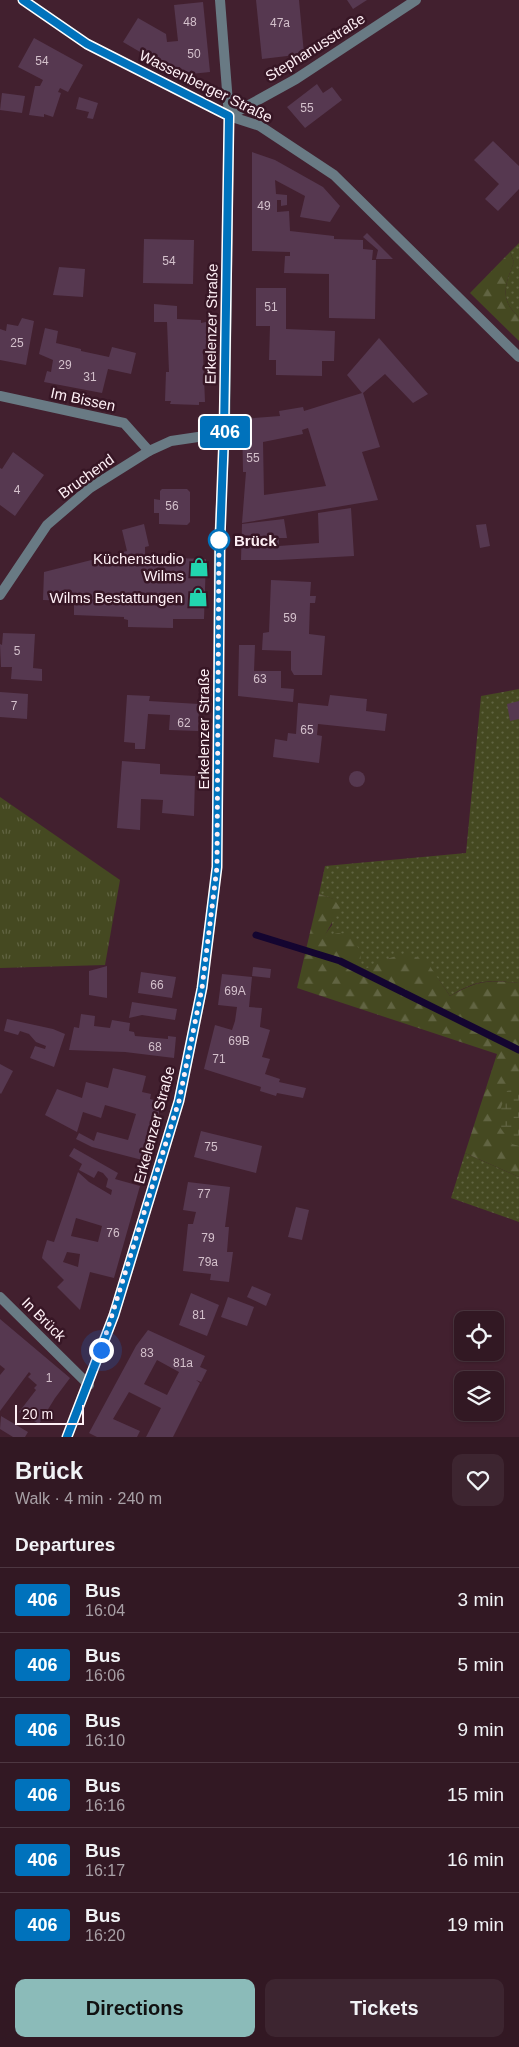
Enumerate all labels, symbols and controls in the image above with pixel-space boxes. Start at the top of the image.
street label: Stephanusstraße [262,10,368,84]
house number: 48 [183,15,197,29]
house number: 47a [270,16,290,30]
street label: Wassenberger Straße [137,46,275,126]
house number: 50 [187,47,201,61]
house number: 54 [35,54,49,68]
house number: 55 [300,101,314,115]
house number: 49 [257,199,271,213]
house number: 54 [162,254,176,268]
street label: Erkelenzer Straße [201,263,221,385]
house number: 51 [264,300,278,314]
house number: 25 [10,336,24,350]
house number: 29 [58,358,72,372]
house number: 31 [83,370,97,384]
street label: Im Bissen [49,384,117,414]
line badge: 406 [196,416,254,448]
text: 406 [210,422,240,442]
street label: Bruchend [55,450,117,502]
house number: 55 [246,451,260,465]
house number: 4 [14,483,21,497]
house number: 56 [165,499,179,513]
marker: Brück [208,529,230,551]
place label: Brück [234,532,277,549]
place label: Küchenstudio Wilms [93,550,184,584]
shop icon: Küchenstudio Wilms [188,556,210,578]
shop icon: Wilms Bestattungen [187,586,209,608]
place label: Wilms Bestattungen [50,589,183,606]
house number: 59 [283,611,297,625]
house number: 5 [14,644,21,658]
street label: Erkelenzer Straße [195,669,212,789]
house number: 63 [253,672,267,686]
house number: 7 [11,699,18,713]
house number: 62 [177,716,191,730]
house number: 65 [300,723,314,737]
house number: 66 [150,978,164,992]
house number: 69A [224,984,246,998]
house number: 69B [228,1034,250,1048]
house number: 68 [148,1040,162,1054]
house number: 71 [212,1052,226,1066]
street label: Erkelenzer Straße [130,1064,178,1186]
house number: 75 [204,1140,218,1154]
house number: 77 [197,1187,211,1201]
house number: 76 [106,1226,120,1240]
house number: 79 [201,1231,215,1245]
house number: 79a [198,1255,218,1269]
street label: In Brück [19,1294,70,1345]
house number: 81 [192,1308,206,1322]
map controls [454,1311,504,1421]
button: locate [454,1311,504,1361]
your location [89,1338,114,1363]
house number: 83 [140,1346,154,1360]
house number: 81a [173,1356,193,1370]
house number: 1 [46,1371,53,1385]
button: layers [454,1371,504,1421]
scale bar [15,1402,84,1425]
text: 20 m [22,1406,53,1422]
button: heart [452,1454,504,1506]
text: Brück [15,1457,83,1484]
text: Walk · 4 min · 240 m [15,1490,162,1507]
text: Departures [15,1534,115,1555]
text: Bus [85,1580,121,1601]
text: 3 min [458,1589,504,1610]
text: 406 [27,1590,58,1610]
text: 16:04 [85,1602,125,1619]
text: Bus [85,1645,121,1666]
text: 5 min [458,1654,504,1675]
text: 406 [27,1655,58,1675]
text: 16:06 [85,1667,125,1684]
text: Bus [85,1710,121,1731]
text: 9 min [458,1719,504,1740]
text: 406 [27,1720,58,1740]
text: 16:10 [85,1732,125,1749]
text: Bus [85,1775,121,1796]
text: 15 min [447,1784,504,1805]
text: 406 [27,1785,58,1805]
text: 16:16 [85,1797,125,1814]
text: Bus [85,1840,121,1861]
text: 16 min [447,1849,504,1870]
text: 406 [27,1850,58,1870]
text: 16:17 [85,1862,125,1879]
text: Bus [85,1905,121,1926]
text: 19 min [447,1914,504,1935]
text: 406 [27,1915,58,1935]
text: 16:20 [85,1927,125,1944]
button: Directions [15,1979,255,2037]
button: Tickets [265,1979,504,2037]

